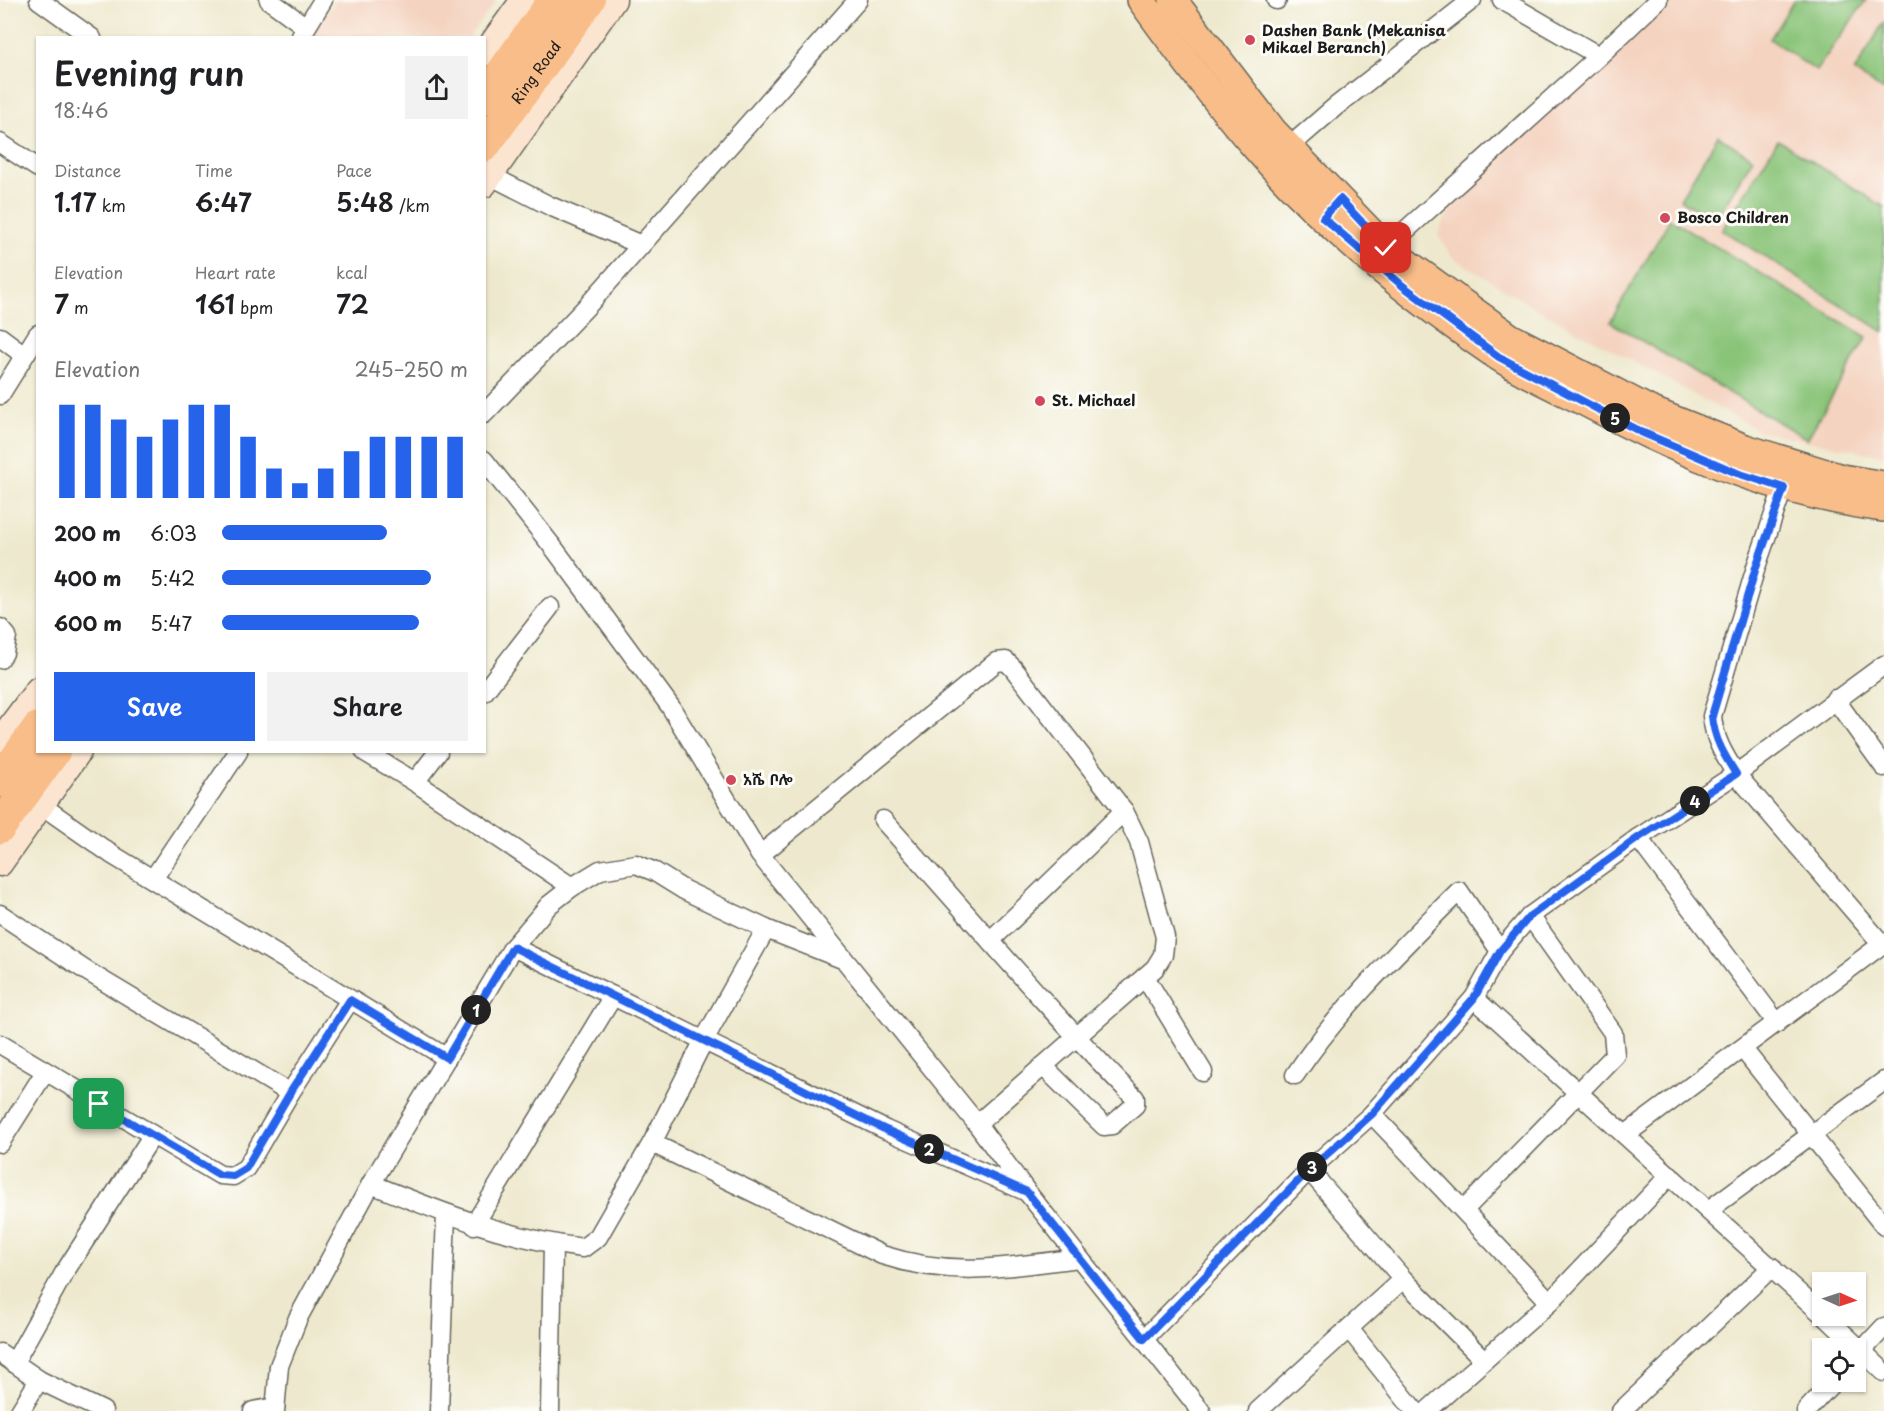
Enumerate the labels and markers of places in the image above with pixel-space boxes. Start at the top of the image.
place label: Dashen Bank (Mekanisa Mikael Beranch) [1262,18,1447,58]
marker: Dashen Bank (Mekanisa Mikael Beranch) [1243,33,1257,47]
place label: Bosco Children [1677,205,1789,228]
marker: Bosco Children [1658,211,1672,225]
pin [1360,222,1411,273]
place label: St. Michael [1052,388,1135,411]
marker: St. Michael [1033,394,1047,408]
pin: 5 [1600,403,1630,433]
place label: አሼ ቦሎ [743,767,793,790]
marker: አሼ ቦሎ [724,773,738,787]
pin: 4 [1680,786,1710,816]
pin: 1 [461,995,491,1025]
pin [73,1078,124,1129]
pin: 2 [914,1134,944,1164]
pin: 3 [1297,1152,1327,1182]

